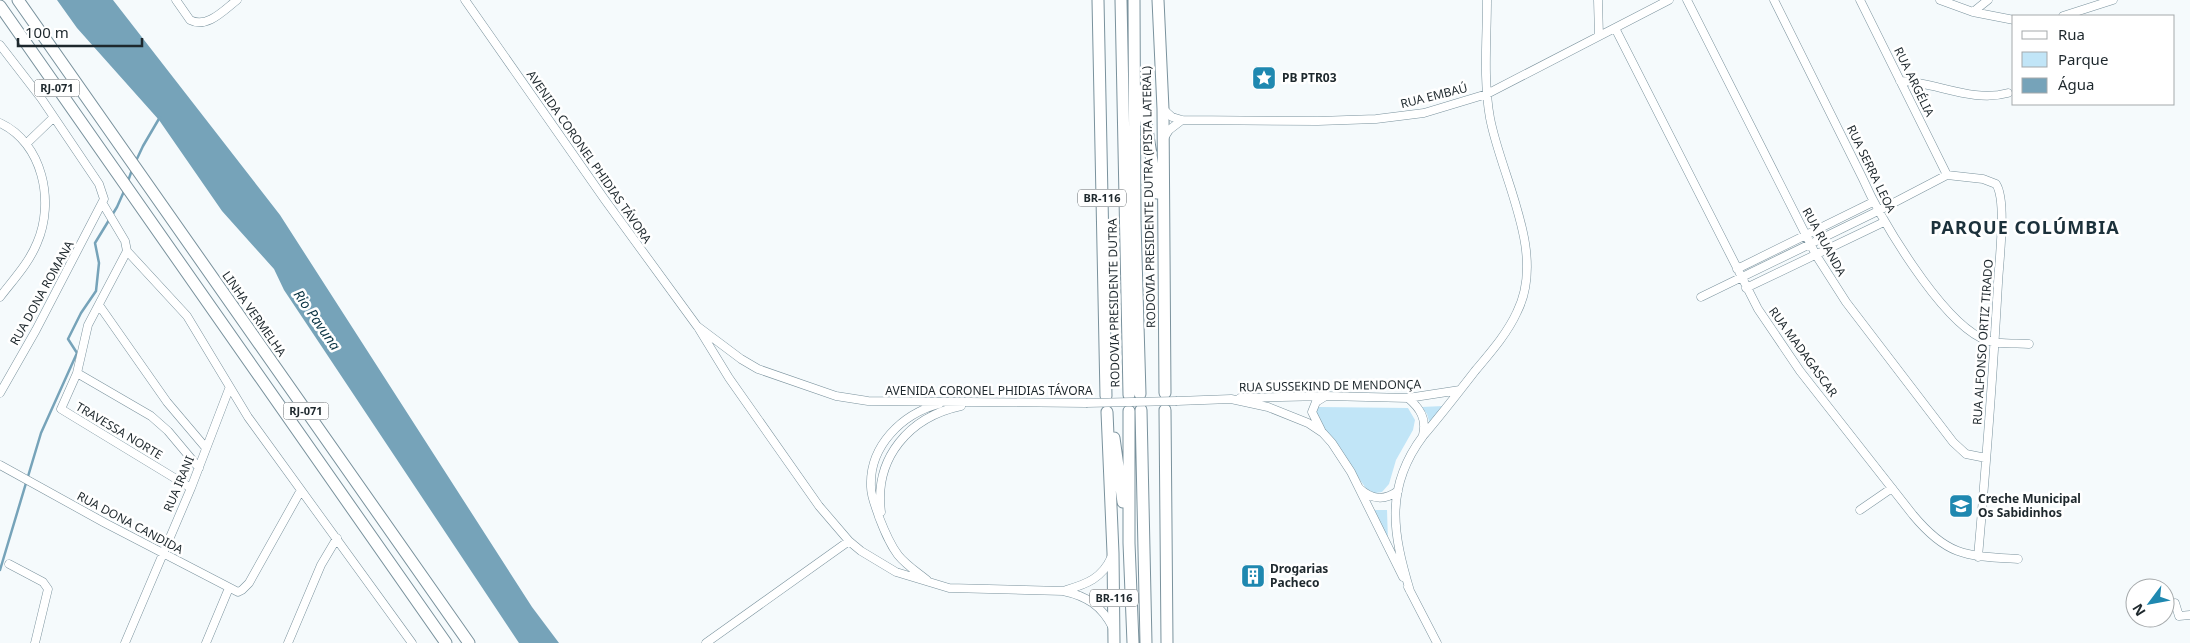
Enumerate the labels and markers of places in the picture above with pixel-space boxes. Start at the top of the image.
place icon: PB PTR03 [1251,65,1277,91]
place label: PB PTR03 [1282,69,1337,86]
place label: Creche Municipal Os Sabidinhos [1978,490,2081,521]
school or university icon: Creche Municipal Os Sabidinhos [1948,493,1974,519]
place label: Drogarias Pacheco [1270,560,1328,591]
building icon: Drogarias Pacheco [1240,563,1266,589]

